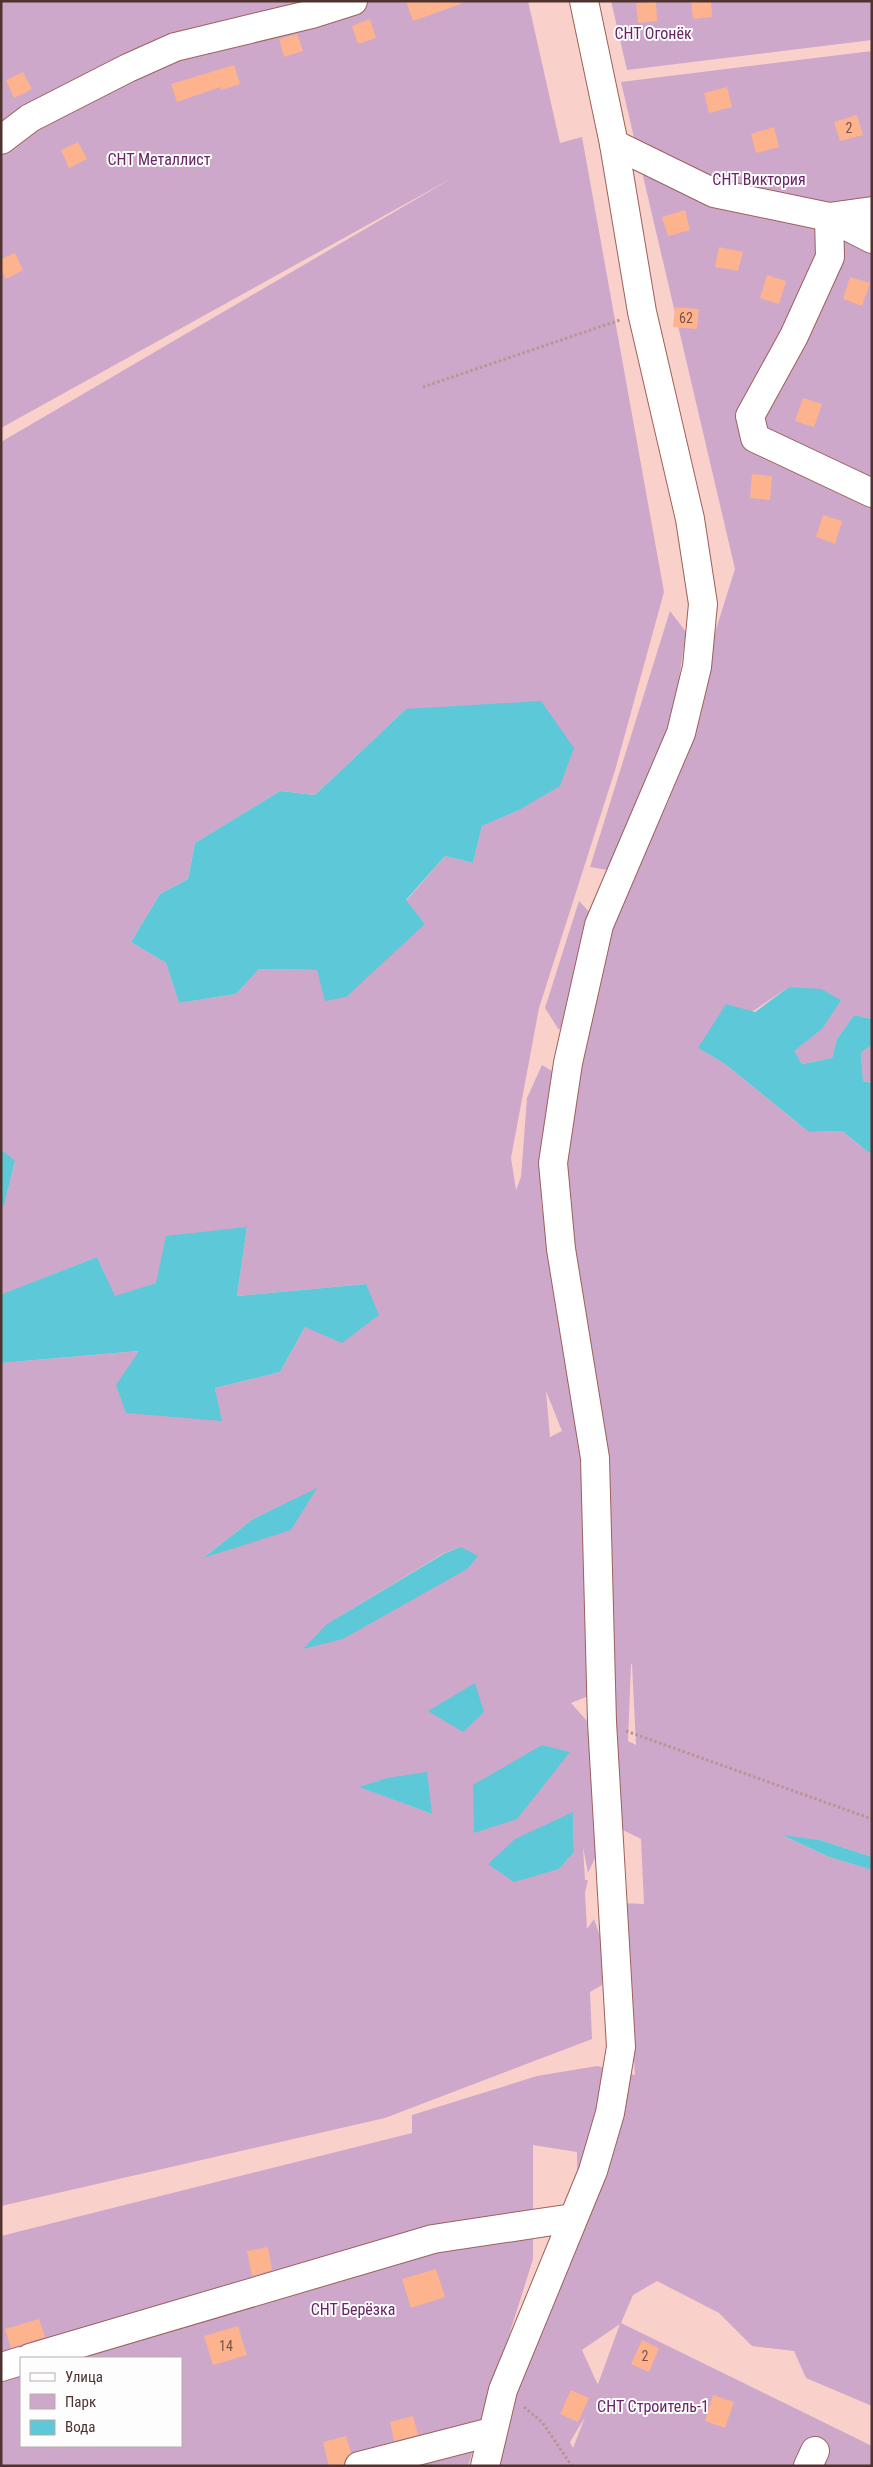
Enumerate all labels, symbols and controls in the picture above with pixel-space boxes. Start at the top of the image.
park label: СНТ Огонёк [614,24,692,43]
house number: 2 [846,120,853,136]
park label: СНТ Металлист [108,150,211,169]
park label: СНТ Виктория [712,170,806,189]
house number: 62 [679,310,693,326]
park label: СНТ Берёзка [311,2300,395,2319]
house number: 14 [219,2338,233,2354]
house number: 2 [642,2348,649,2364]
legend [20,2357,182,2447]
text: Улица [65,2368,103,2386]
text: Парк [65,2393,96,2411]
park label: СНТ Строитель-1 [597,2397,709,2416]
text: Вода [65,2418,95,2436]

